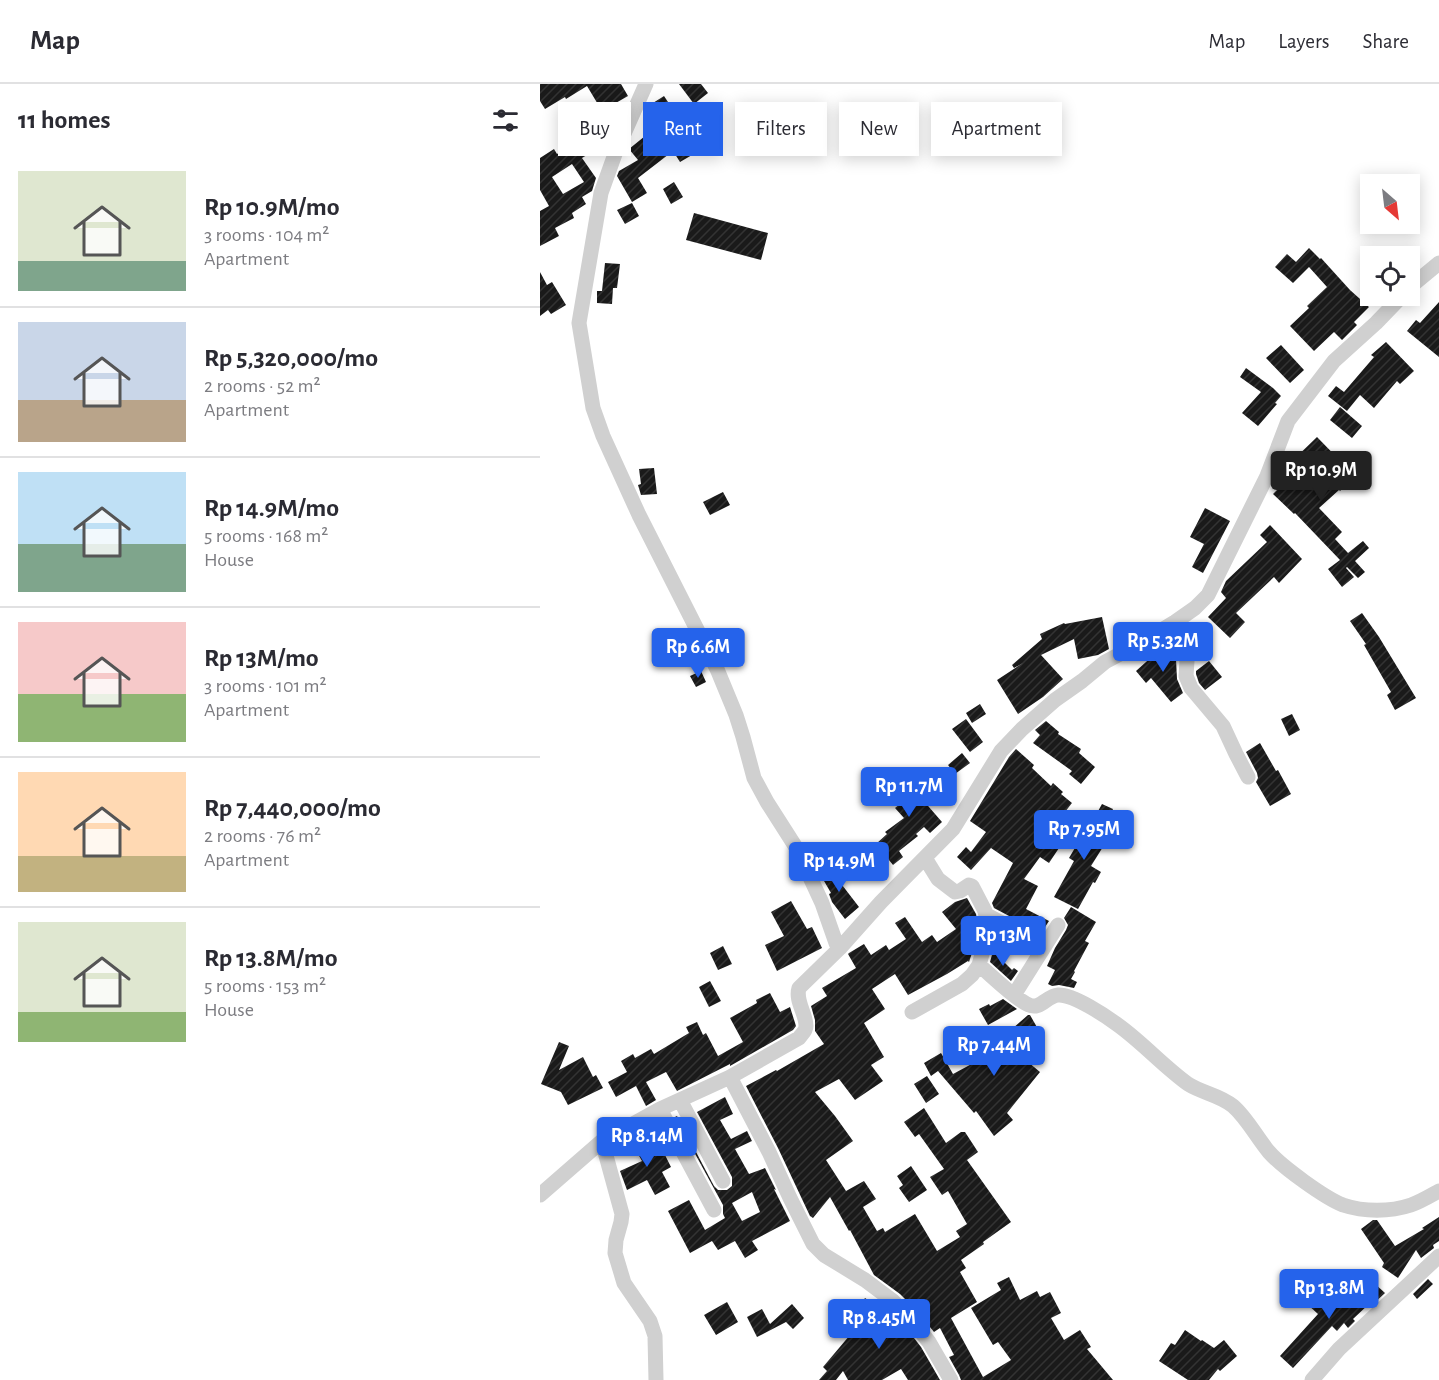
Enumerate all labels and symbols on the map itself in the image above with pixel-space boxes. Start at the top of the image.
north arrow [1360,174,1420,234]
pin: Rp 10.9M [1259,451,1383,502]
pin: Rp 5.32M [1101,622,1225,673]
pin: Rp 6.6M [643,628,753,679]
pin: Rp 11.7M [847,767,971,818]
pin: Rp 7.95M [1022,810,1146,861]
pin: Rp 14.9M [777,842,901,893]
pin: Rp 13M [954,916,1052,967]
pin: Rp 7.44M [932,1026,1056,1077]
pin: Rp 8.14M [585,1117,709,1168]
pin: Rp 13.8M [1267,1269,1391,1320]
pin: Rp 8.45M [817,1299,941,1350]

